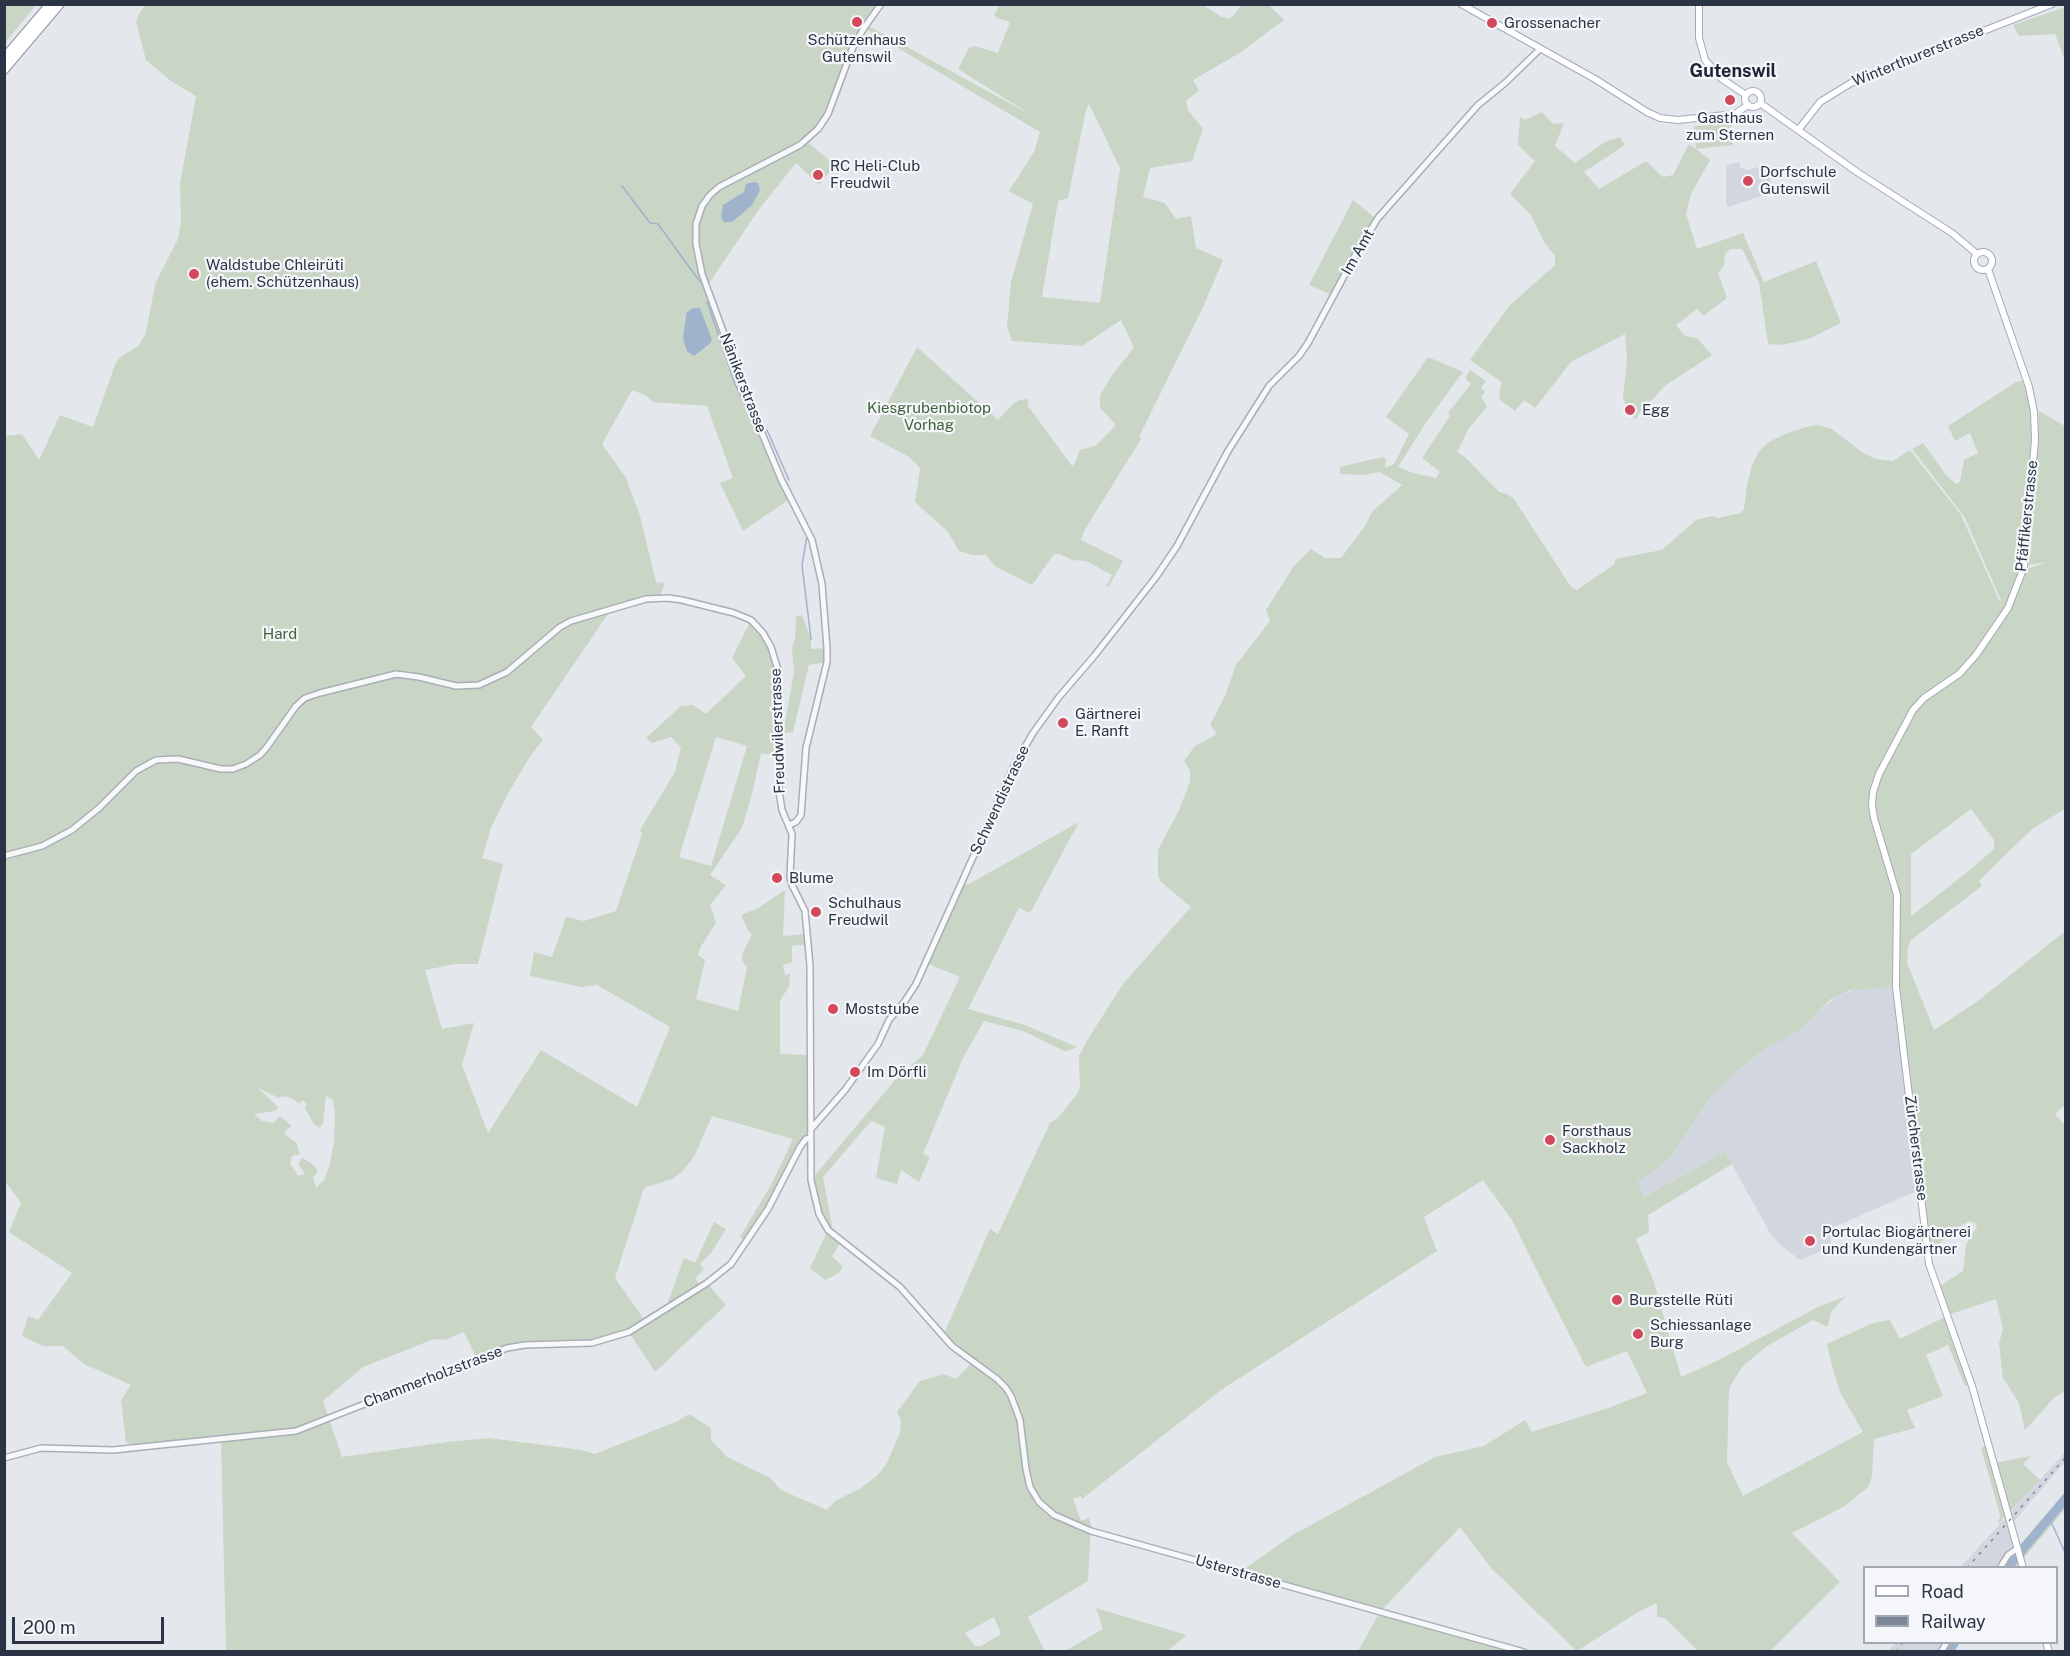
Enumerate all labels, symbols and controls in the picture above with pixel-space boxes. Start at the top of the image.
place label: Grossenacher [1504,14,1601,32]
marker: Schützenhaus Gutenswil [850,15,864,29]
marker: Grossenacher [1485,16,1499,30]
street label: Winterthurerstrasse [1850,21,1986,91]
place label: Schützenhaus Gutenswil [808,31,906,66]
district label: Gutenswil [1690,60,1776,82]
marker: Gasthaus zum Sternen [1723,93,1737,107]
place label: Gasthaus zum Sternen [1686,109,1774,144]
place label: RC Heli-Club Freudwil [830,157,920,192]
place label: Dorfschule Gutenswil [1760,163,1836,198]
marker: RC Heli-Club Freudwil [811,168,825,182]
marker: Dorfschule Gutenswil [1741,174,1755,188]
street label: Im Amt [1338,226,1378,278]
place label: Waldstube Chleirüti (ehem. Schützenhaus) [206,256,359,291]
marker: Waldstube Chleirüti (ehem. Schützenhaus) [187,267,201,281]
street label: Nänikerstrasse [716,331,770,435]
park label: Kiesgrubenbiotop Vorhag [867,399,991,434]
place label: Egg [1642,401,1670,419]
marker: Egg [1623,403,1637,417]
street label: Pfäffikerstrasse [2012,459,2042,573]
park label: Hard [263,625,297,643]
street label: Freudwilerstrasse [767,668,789,794]
place label: Gärtnerei E. Ranft [1075,705,1141,740]
marker: Gärtnerei E. Ranft [1056,716,1070,730]
street label: Schwendistrasse [967,742,1033,858]
place label: Blume [789,869,834,887]
marker: Blume [770,871,784,885]
place label: Schulhaus Freudwil [828,894,901,929]
marker: Schulhaus Freudwil [809,905,823,919]
place label: Moststube [845,1000,919,1018]
marker: Moststube [826,1002,840,1016]
place label: Im Dörfli [867,1063,927,1081]
marker: Im Dörfli [848,1065,862,1079]
street label: Zürcherstrasse [1901,1094,1931,1202]
place label: Forsthaus Sackholz [1562,1122,1631,1157]
marker: Forsthaus Sackholz [1543,1133,1557,1147]
place label: Portulac Biogärtnerei und Kundengärtner [1822,1223,1971,1258]
marker: Portulac Biogärtnerei und Kundengärtner [1803,1234,1817,1248]
place label: Burgstelle Rüti [1629,1291,1733,1309]
marker: Burgstelle Rüti [1610,1293,1624,1307]
place label: Schiessanlage Burg [1650,1316,1751,1351]
marker: Schiessanlage Burg [1631,1327,1645,1341]
street label: Chammerholzstrasse [361,1342,505,1412]
street label: Usterstrasse [1193,1551,1283,1593]
legend [1863,1566,2058,1644]
text: Road [1921,1581,1964,1602]
scale bar [15,1605,166,1643]
text: Railway [1921,1611,1986,1632]
text: 200 m [23,1617,76,1638]

